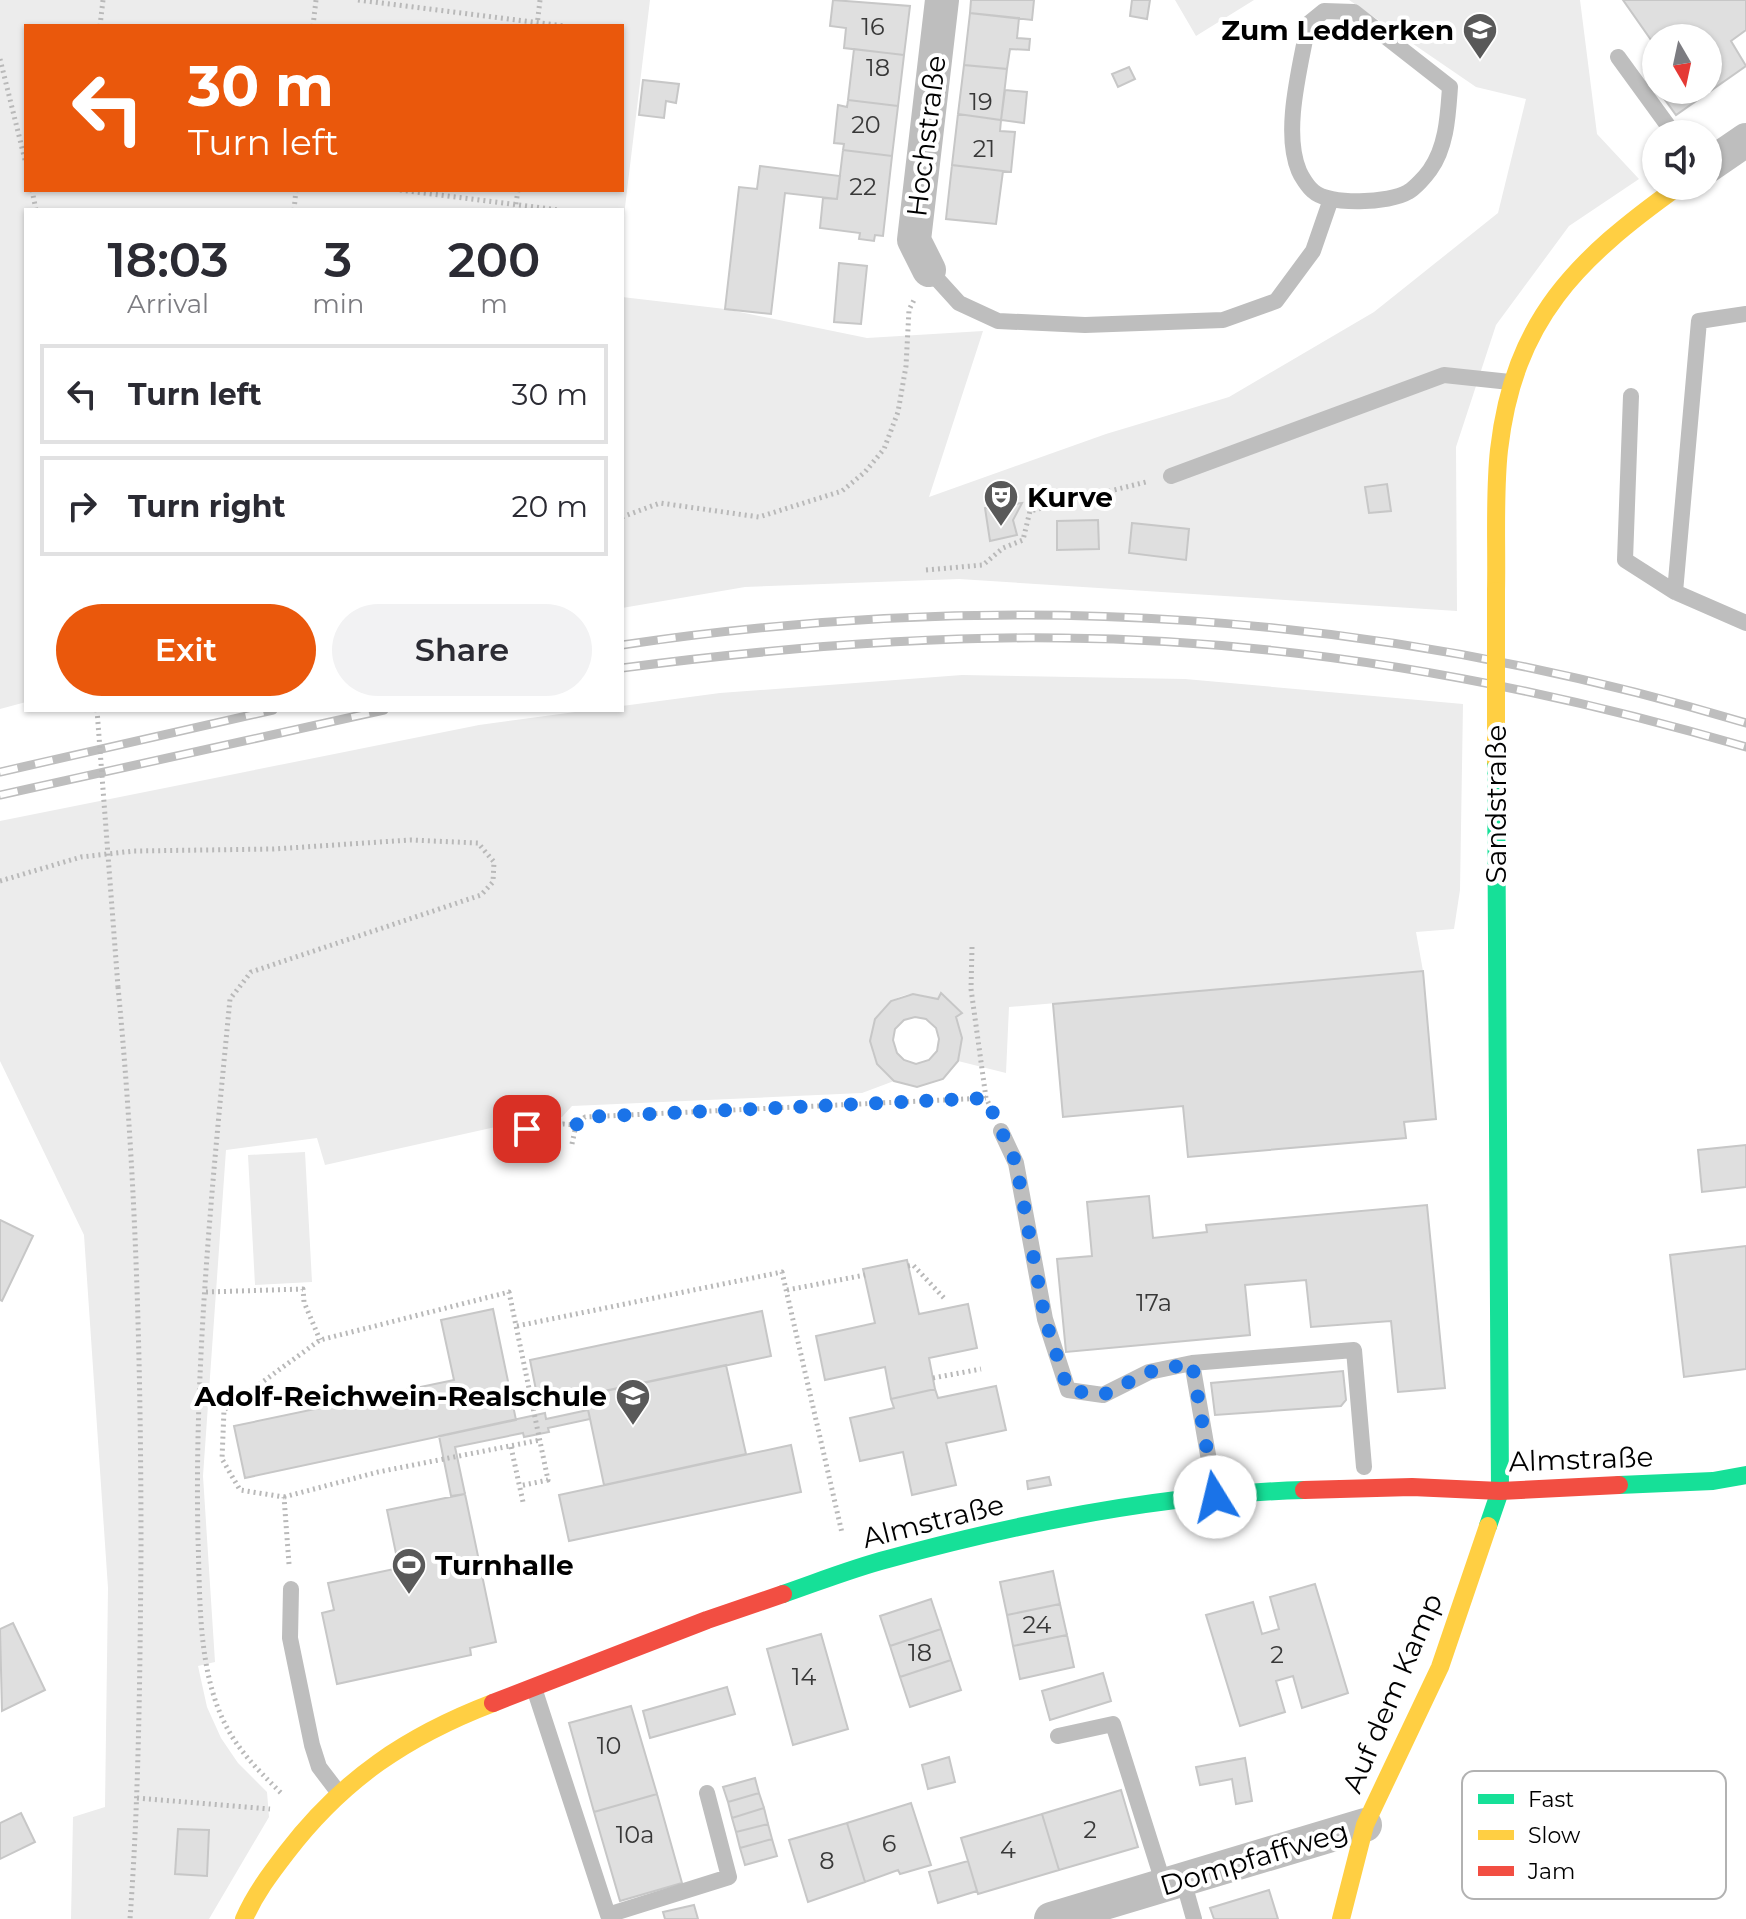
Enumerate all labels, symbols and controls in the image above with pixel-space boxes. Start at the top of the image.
school or university icon: Zum Ledderken [1461,11,1499,61]
house number: 16 [861,12,885,41]
place label: Zum Ledderken [1221,13,1454,47]
north arrow [1642,24,1722,104]
map controls [1642,24,1722,200]
text: 30 m [188,52,334,120]
house number: 18 [866,53,890,82]
street label: Hochstraße [899,54,953,218]
icon: left [56,56,160,160]
house number: 19 [969,87,993,116]
house number: 20 [851,110,881,139]
text: Turn left [188,120,339,164]
button: sound [1642,120,1722,200]
house number: 21 [973,134,995,163]
house number: 22 [849,172,877,201]
text: 18:03 [108,231,229,289]
text: 3 [324,231,352,289]
text: 200 [448,231,540,289]
text: Arrival [127,288,209,320]
text: min [312,288,364,320]
text: m [480,288,508,320]
icon: left [60,372,104,416]
text: Turn left [128,376,261,413]
text: 30 m [512,376,588,413]
theatre icon: Kurve [982,478,1020,528]
place label: Kurve [1027,480,1113,514]
icon: right [60,484,104,528]
text: Turn right [128,488,285,525]
text: 20 m [511,488,588,525]
button: Exit [56,604,316,696]
button: Share [332,604,592,696]
street label: Sandstraße [1479,725,1513,883]
pin [493,1095,561,1163]
icon: arrive [505,1107,549,1151]
house number: 17a [1136,1288,1172,1317]
school or university icon: Adolf-Reichwein-Realschule [614,1377,652,1427]
place label: Adolf-Reichwein-Realschule [193,1379,607,1413]
street label: Almstraße [1508,1439,1654,1479]
position arrow [1173,1455,1257,1539]
street label: Almstraße [859,1487,1007,1555]
sports icon: Turnhalle [390,1546,428,1596]
place label: Turnhalle [435,1548,574,1582]
street label: Auf dem Kamp [1335,1588,1449,1798]
house number: 24 [1023,1610,1052,1639]
house number: 18 [908,1638,932,1667]
house number: 2 [1270,1640,1284,1669]
house number: 14 [792,1662,816,1691]
house number: 10 [597,1731,621,1760]
legend [1462,1771,1726,1899]
text: Fast [1528,1786,1574,1813]
street label: Dompfaffweg [1156,1813,1352,1903]
house number: 2 [1083,1815,1097,1844]
house number: 10a [616,1820,654,1849]
text: Slow [1528,1822,1581,1849]
house number: 6 [882,1829,896,1858]
house number: 4 [1000,1835,1016,1864]
house number: 8 [819,1846,835,1875]
text: Jam [1527,1858,1575,1885]

